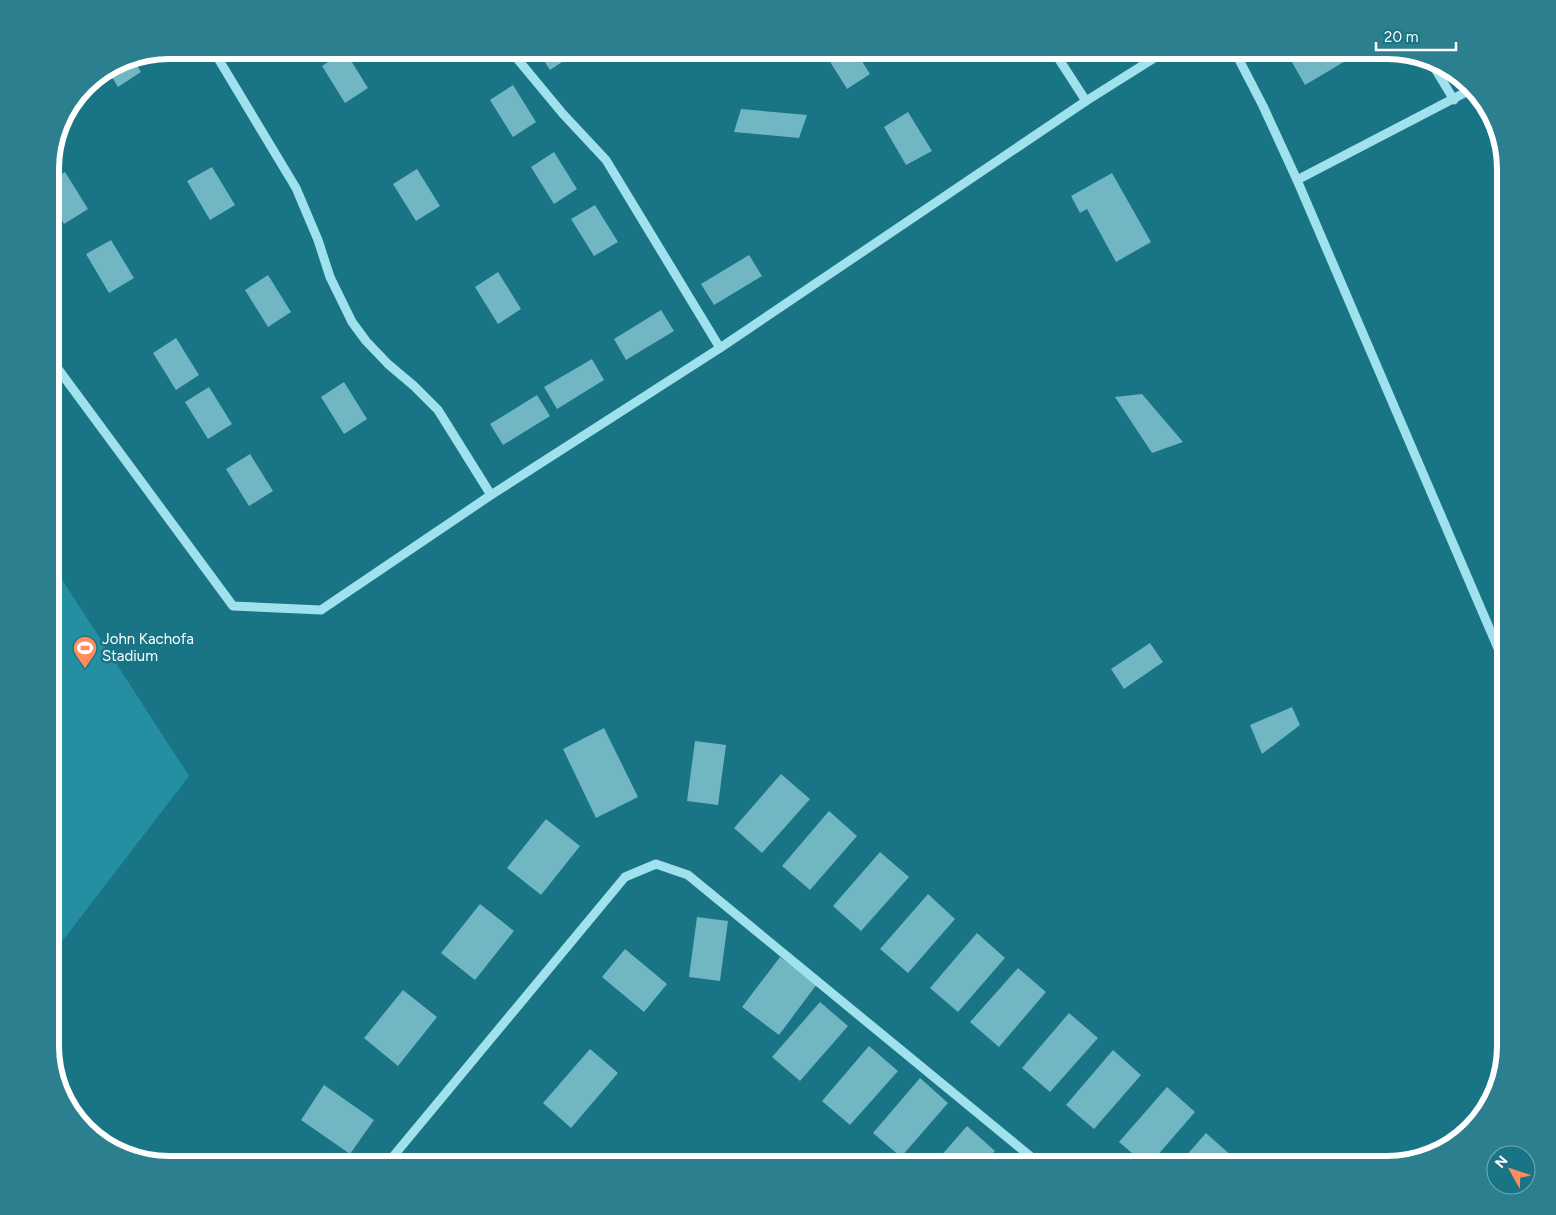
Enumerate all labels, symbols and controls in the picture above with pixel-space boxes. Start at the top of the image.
scale bar [1376,20,1456,52]
text: 20 m [1384,28,1418,46]
place label: John Kachofa Stadium [102,630,194,665]
sports icon: John Kachofa Stadium [72,635,98,669]
north arrow [1486,1145,1536,1195]
text: N [1491,1152,1511,1172]

